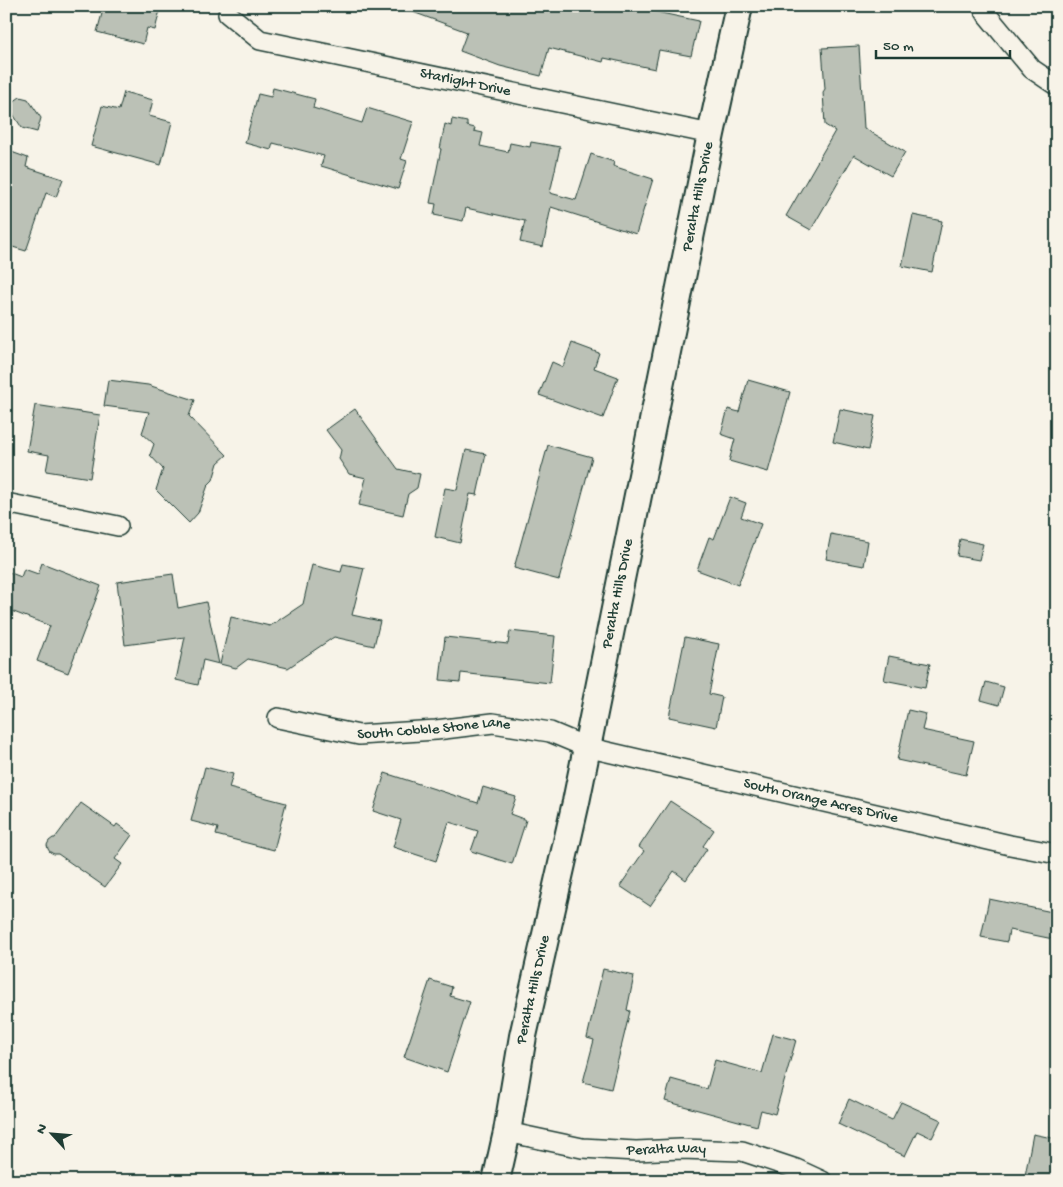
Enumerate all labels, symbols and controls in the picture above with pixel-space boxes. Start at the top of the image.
scale bar [876,28,1009,60]
text: 50 m [883,38,914,56]
street label: Starlight Drive [418,65,513,101]
street label: Peralta Hills Drive [678,140,718,254]
street label: Peralta Hills Drive [598,537,638,651]
street label: South Cobble Stone Lane [357,714,512,744]
street label: South Orange Acres Drive [742,775,900,828]
street label: Peralta Hills Drive [513,933,555,1047]
north arrow [28,1110,78,1160]
text: N [33,1122,52,1137]
street label: Peralta Way [625,1140,707,1160]

